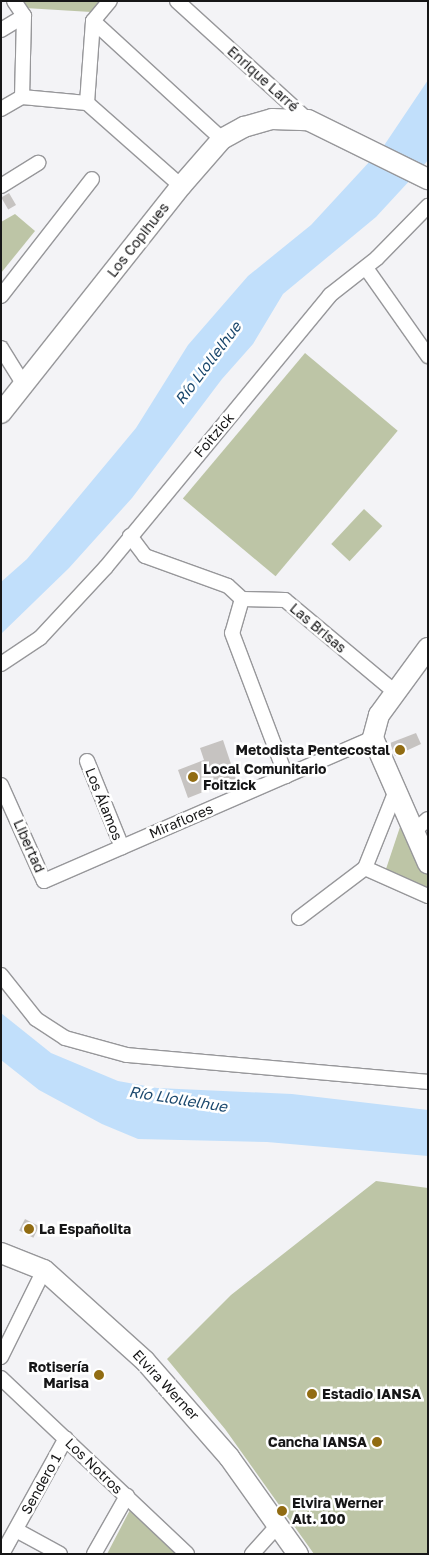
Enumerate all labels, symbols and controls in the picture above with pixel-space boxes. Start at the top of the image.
street label: Enrique Larré [224,43,302,115]
street label: Los Copihues [104,199,172,281]
water label: Río Llollelhue [171,318,245,408]
street label: Foitzick [191,409,237,461]
street label: Las Brisas [286,600,350,656]
place label: Metodista Pentecostal [235,742,390,758]
marker: Metodista Pentecostal [394,744,406,756]
place label: Local Comunitario Foitzick [203,761,326,794]
street label: Los Álamos [82,765,126,843]
marker: Local Comunitario Foitzick [187,771,199,783]
street label: Miraflores [147,800,215,842]
street label: Libertad [10,817,48,875]
water label: Río Llollelhue [128,1082,228,1116]
place label: La Españolita [39,1221,131,1237]
marker: La Españolita [23,1223,35,1235]
street label: Elvira Werner [129,1346,203,1424]
place label: Rotisería Marisa [28,1359,89,1391]
marker: Rotisería Marisa [93,1369,105,1381]
place label: Estadio IANSA [322,1386,421,1402]
marker: Estadio IANSA [306,1388,318,1400]
place label: Cancha IANSA [268,1434,367,1450]
street label: Los Notros [62,1435,126,1497]
marker: Cancha IANSA [371,1436,383,1448]
street label: Sendero 1 [18,1451,64,1517]
place label: Elvira Werner Alt. 100 [292,1495,383,1528]
marker: Elvira Werner Alt. 100 [276,1505,288,1517]

